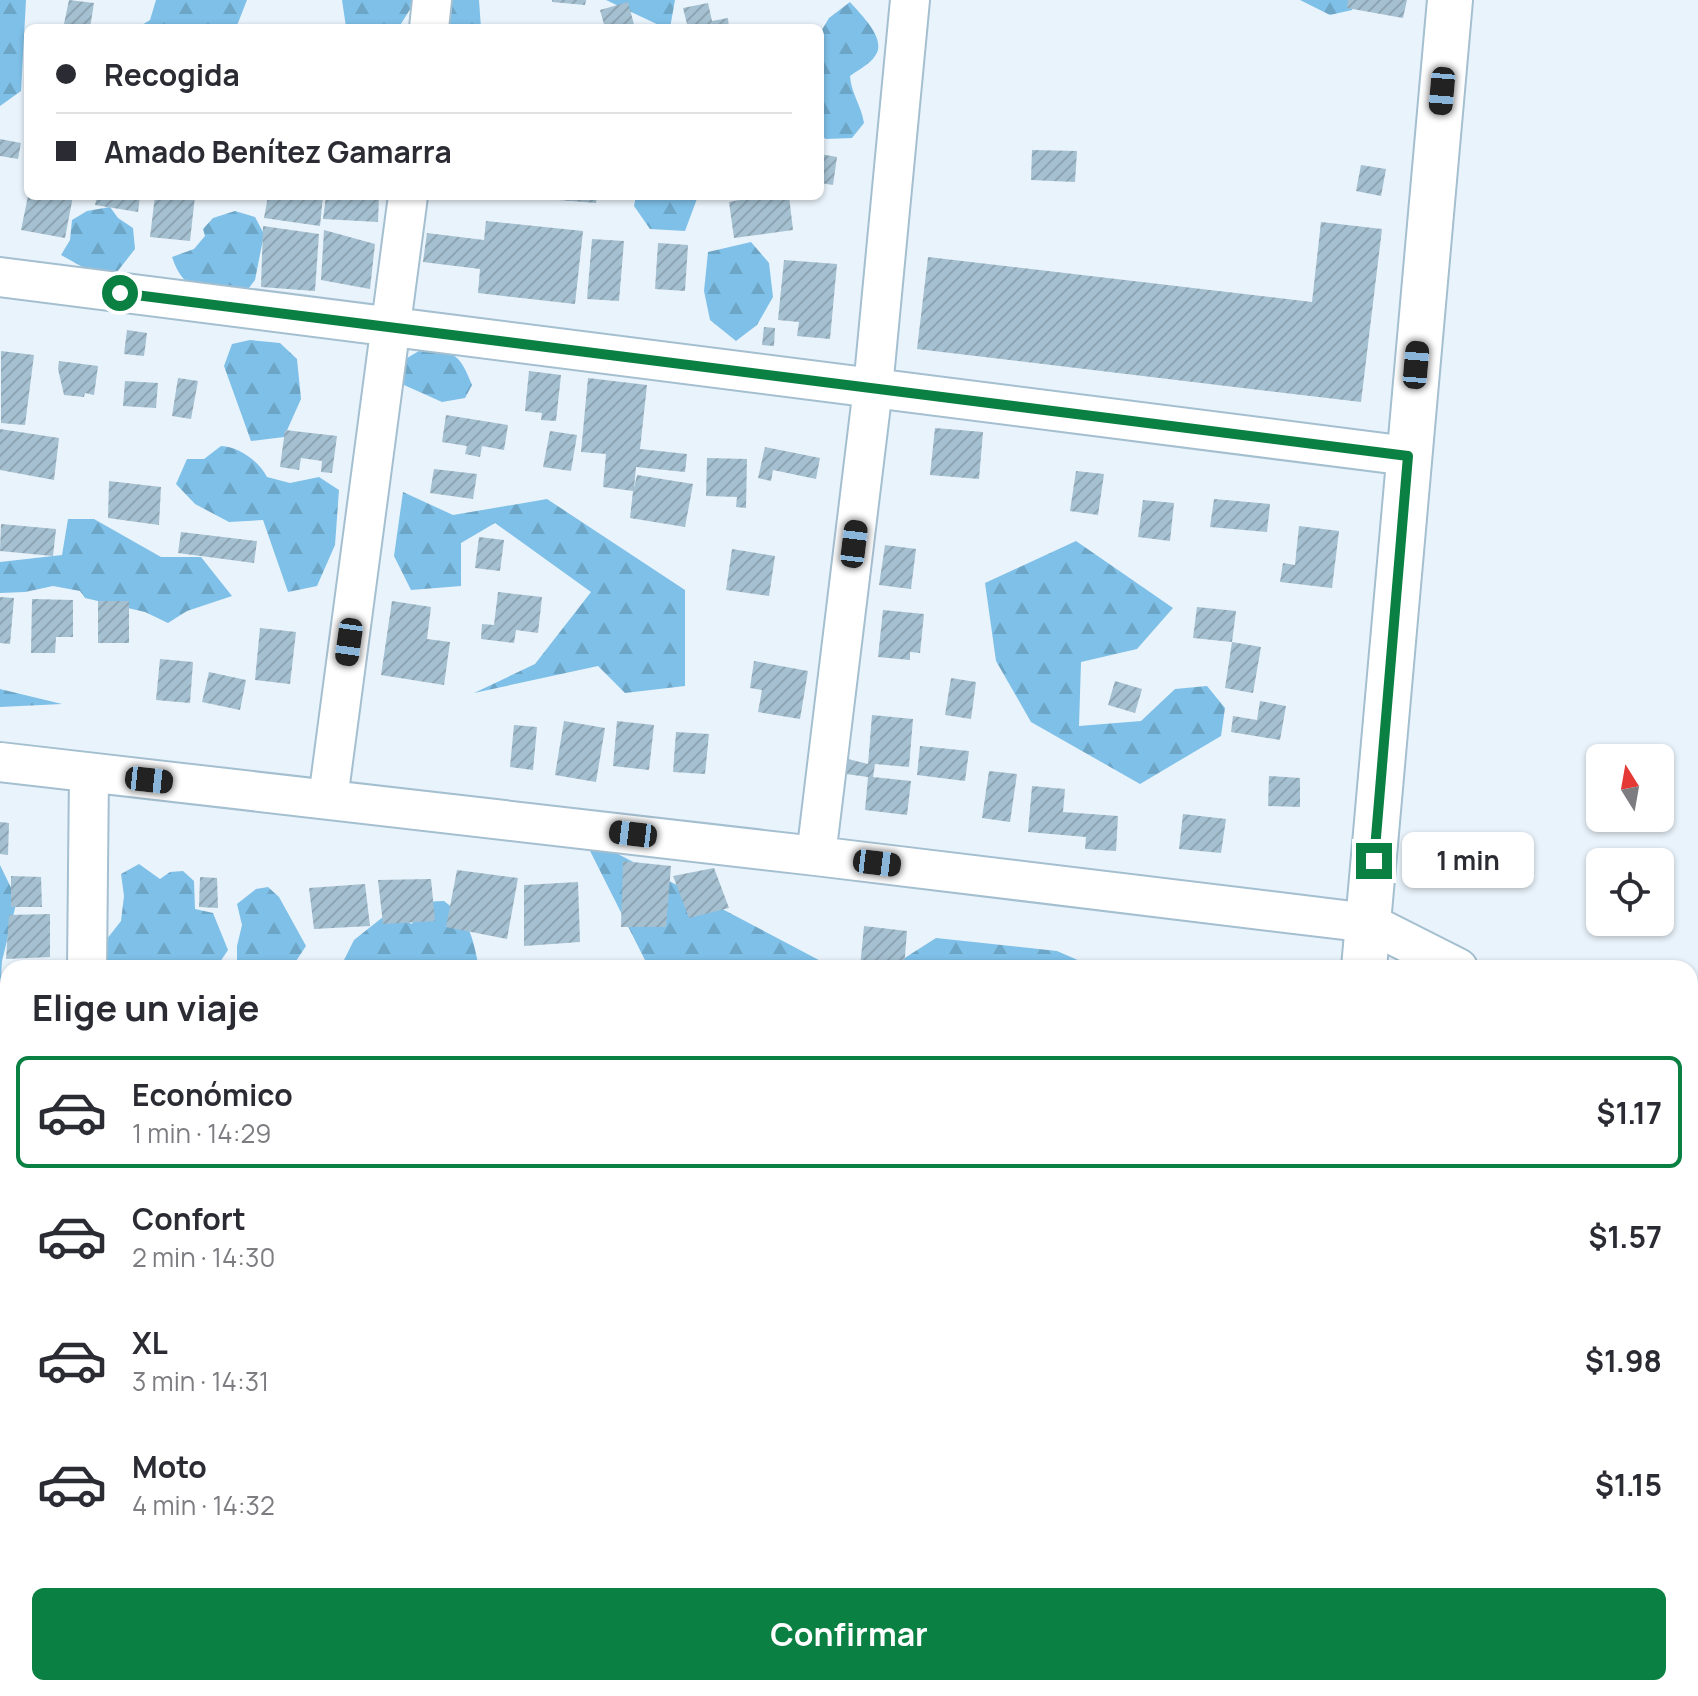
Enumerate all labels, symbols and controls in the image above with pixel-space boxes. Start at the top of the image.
text: Recogida [104,54,240,95]
car [1428,66,1456,116]
text: Amado Benítez Gamarra [104,131,452,172]
route start [102,275,138,311]
car [1402,340,1430,390]
car [839,519,869,569]
car [334,617,364,667]
north arrow [1586,744,1674,832]
map controls [1586,744,1674,936]
car [124,766,174,794]
car [608,819,658,849]
callout: 1 min [1402,833,1534,889]
text: 1 min [1436,842,1500,878]
route end [1356,843,1392,879]
car [852,848,902,878]
button: locate [1586,848,1674,936]
text: Elige un viaje [32,983,259,1032]
text: Económico [132,1074,293,1115]
icon: car [36,1076,108,1148]
text: $1.17 [1597,1092,1662,1133]
text: 1 min · 14:29 [132,1115,271,1151]
text: Confort [132,1198,246,1239]
icon: car [36,1200,108,1272]
text: $1.57 [1589,1216,1662,1257]
text: 2 min · 14:30 [132,1239,275,1275]
text: XL [132,1322,168,1363]
icon: car [36,1324,108,1396]
text: $1.98 [1585,1340,1662,1381]
text: 3 min · 14:31 [132,1363,269,1399]
text: Moto [132,1446,207,1487]
icon: car [36,1448,108,1520]
text: $1.15 [1595,1464,1662,1505]
text: 4 min · 14:32 [132,1487,275,1523]
button: Confirmar [32,1588,1666,1680]

